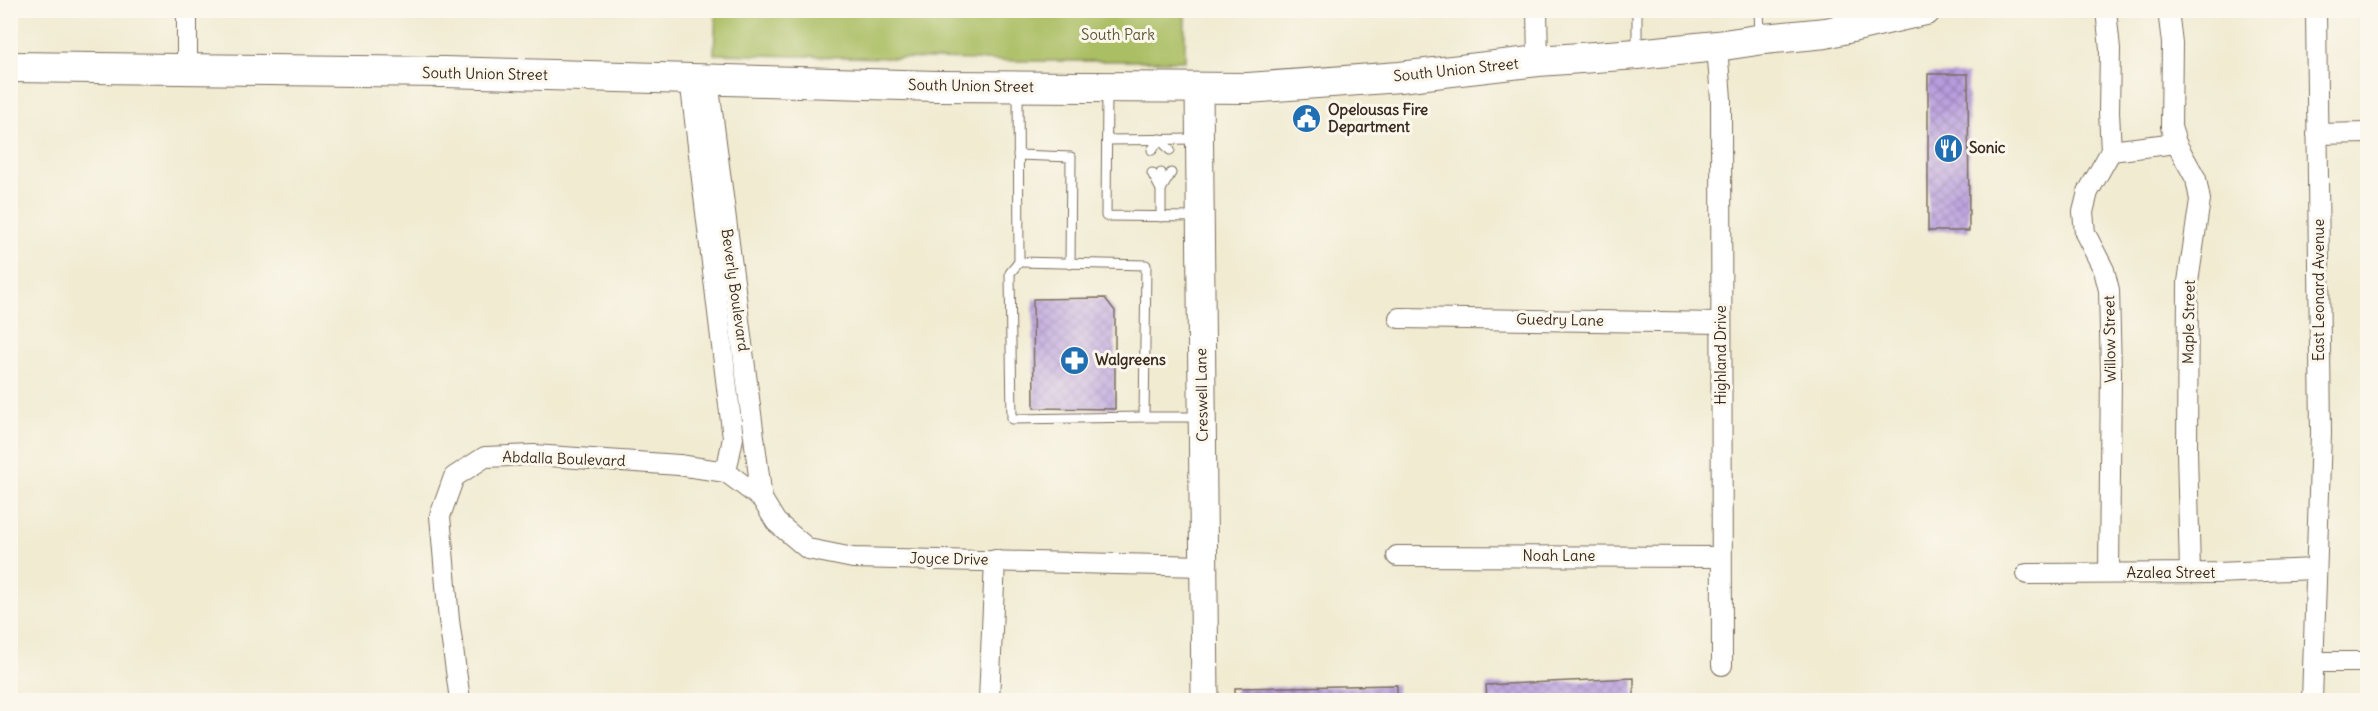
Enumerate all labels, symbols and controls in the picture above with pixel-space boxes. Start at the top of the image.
park label: South Park [1081,25,1155,44]
street label: South Union Street [1392,53,1519,86]
street label: South Union Street [422,63,548,84]
street label: South Union Street [908,75,1034,96]
place label: Opelousas Fire Department [1328,100,1428,137]
public building icon: Opelousas Fire Department [1291,103,1323,135]
restaurant icon: Sonic [1932,132,1964,164]
place label: Sonic [1969,138,2006,157]
street label: East Leonard Avenue [2309,219,2328,361]
street label: Beverly Boulevard [717,227,754,353]
street label: Maple Street [2178,280,2199,364]
street label: Willow Street [2099,295,2120,383]
street label: Highland Drive [1711,305,1730,405]
street label: Guedry Lane [1516,309,1604,330]
pharmacy icon: Walgreens [1058,344,1090,376]
street label: Creswell Lane [1191,348,1212,442]
place label: Walgreens [1095,350,1166,370]
street label: Abdalla Boulevard [502,447,626,470]
street label: Noah Lane [1523,546,1595,565]
street label: Joyce Drive [909,548,989,569]
street label: Azalea Street [2127,563,2215,582]

